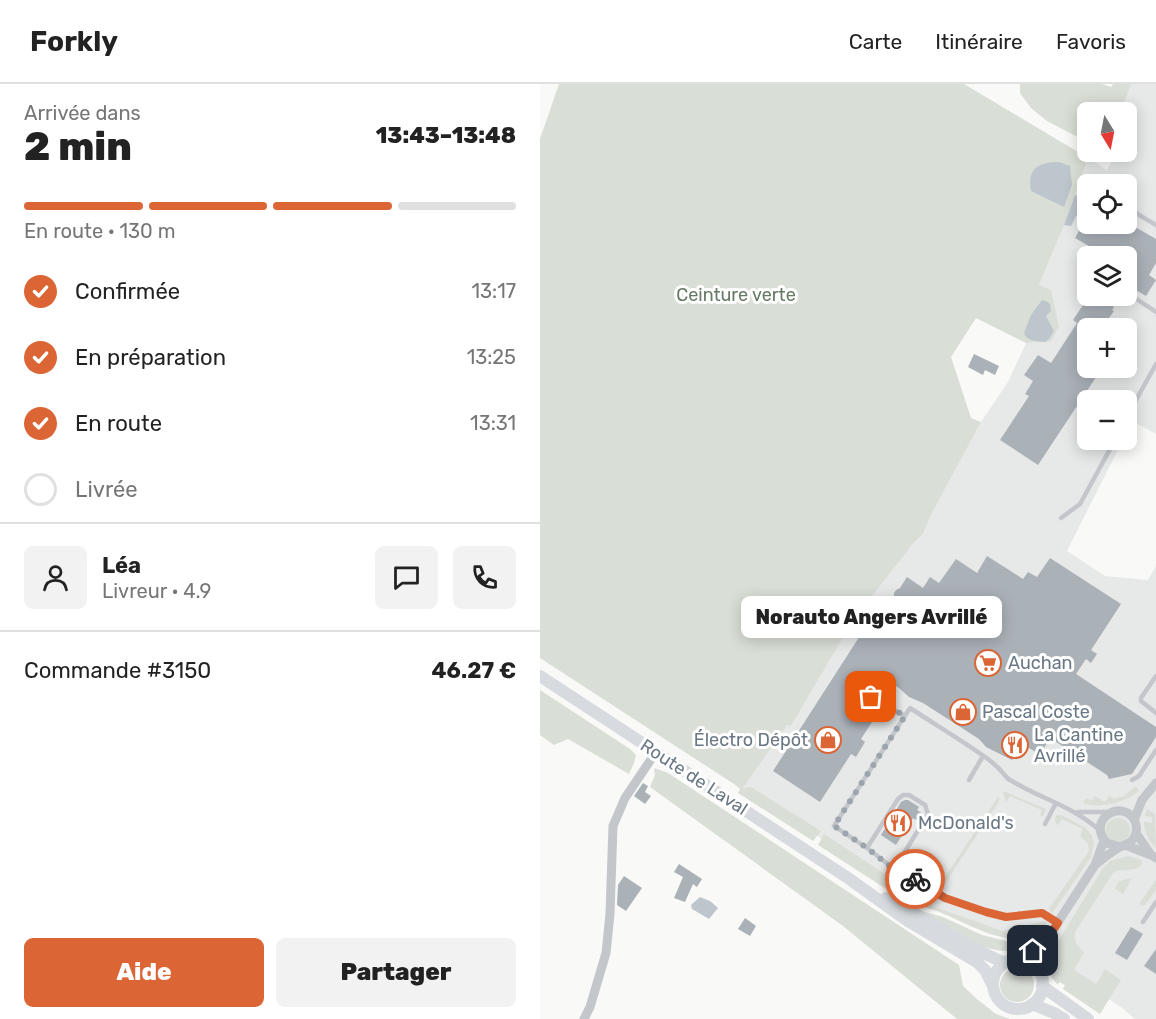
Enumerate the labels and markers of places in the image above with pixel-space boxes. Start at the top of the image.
callout: Norauto Angers Avrillé [740,595,1001,637]
supermarket icon: Auchan [973,648,1003,678]
place label: Auchan [1008,652,1073,674]
pin [845,671,896,722]
shop icon: Pascal Coste [948,697,978,727]
place label: Pascal Coste [982,701,1090,723]
place label: La Cantine Avrillé [1034,724,1124,767]
shop icon: Électro Dépôt [813,725,843,755]
place label: Électro Dépôt [694,729,808,751]
restaurant icon: La Cantine Avrillé [1000,730,1030,760]
restaurant icon: McDonald's [883,808,913,838]
place label: McDonald's [918,812,1014,834]
pin [1007,925,1058,976]

